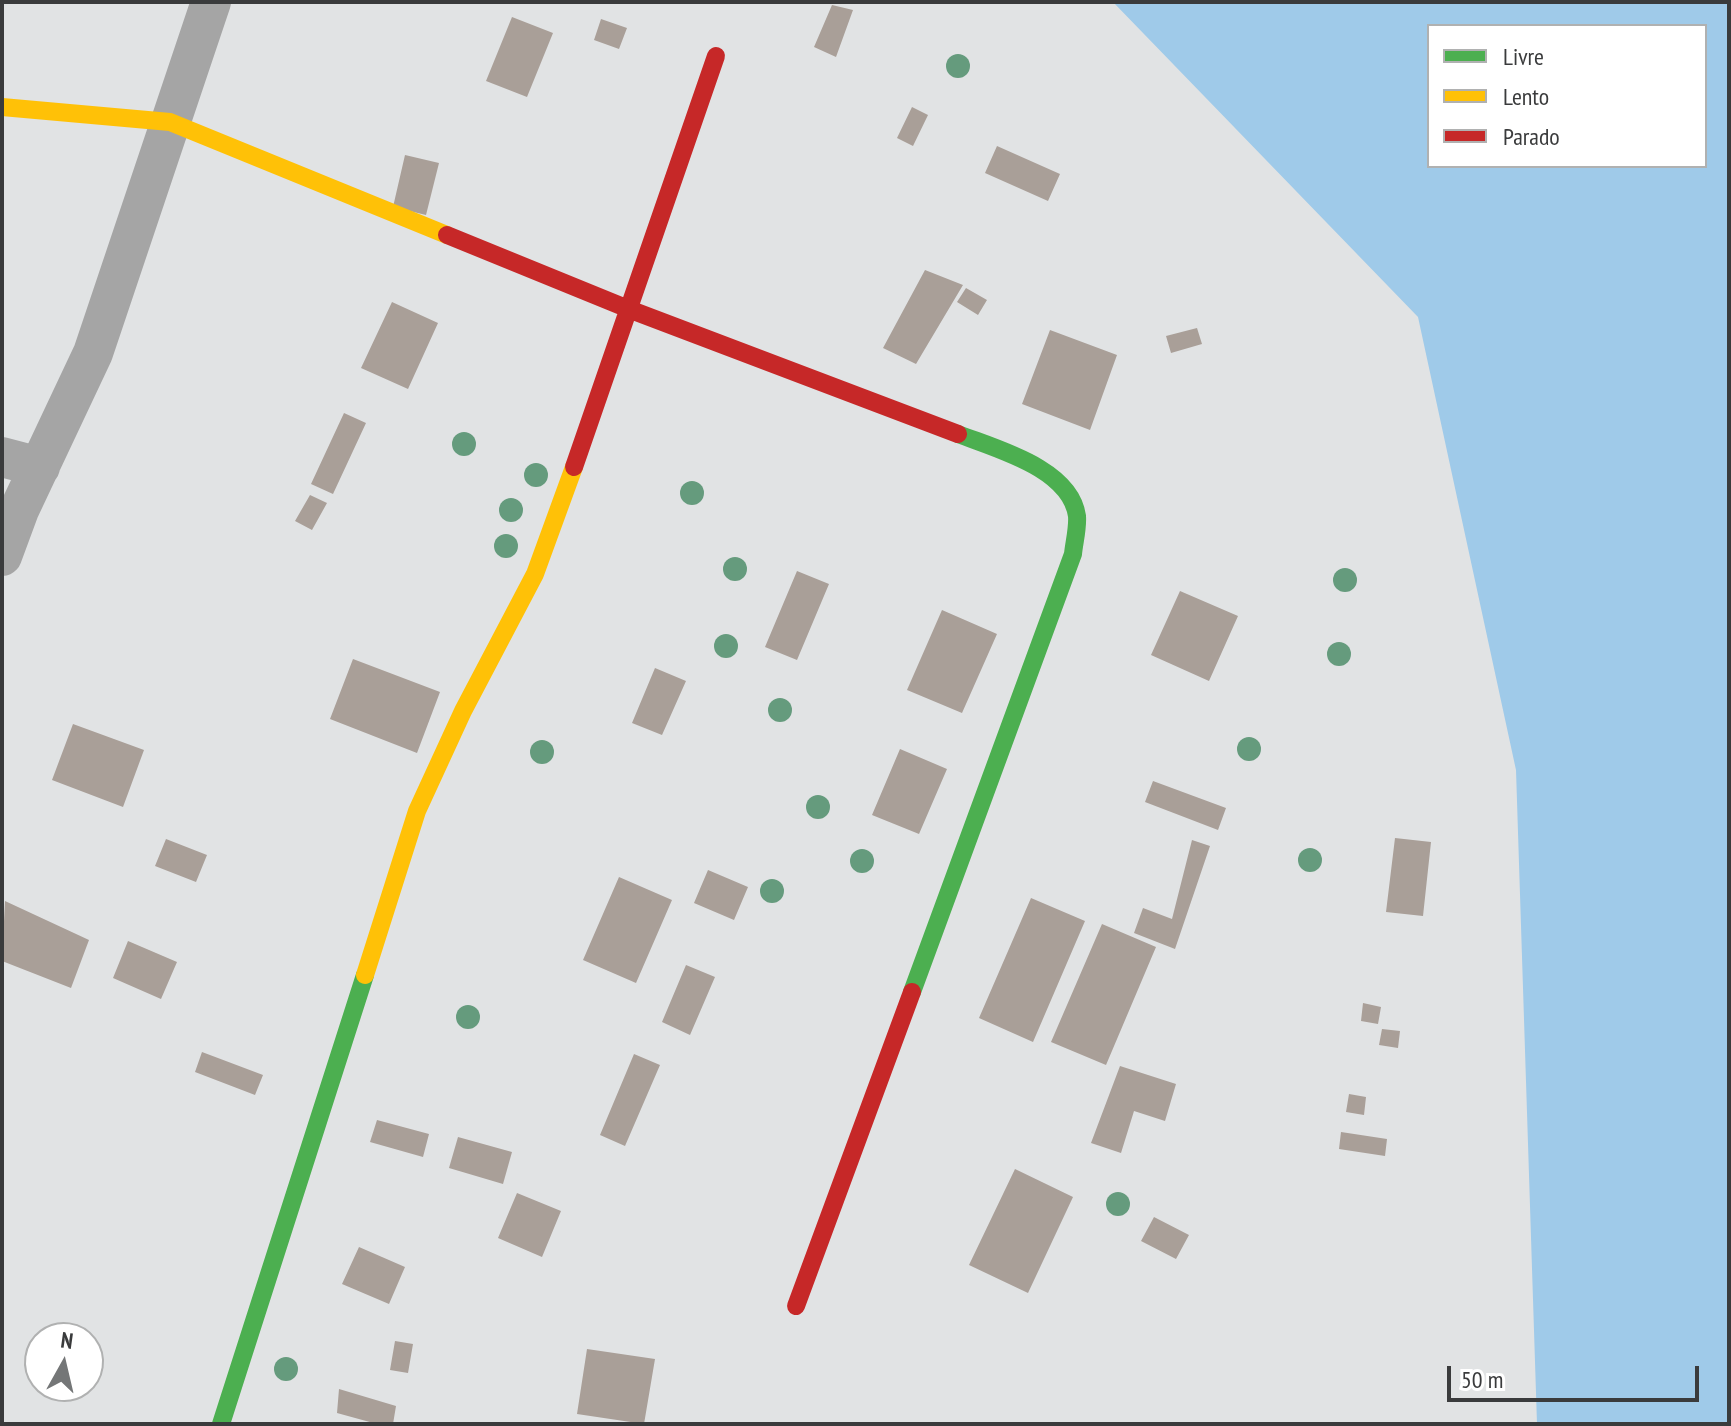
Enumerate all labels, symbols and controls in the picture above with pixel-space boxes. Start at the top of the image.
legend [1427,24,1707,168]
text: Livre [1503,41,1544,72]
text: Lento [1503,81,1549,112]
text: Parado [1503,121,1560,152]
north arrow [24,1322,104,1402]
text: N [59,1326,75,1355]
scale bar [1451,1350,1703,1400]
text: 50 m [1461,1364,1503,1395]

